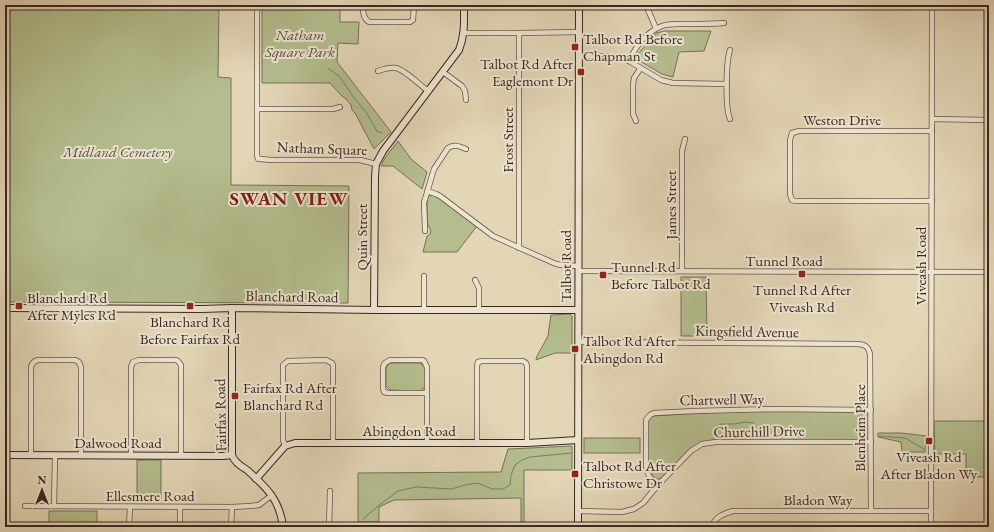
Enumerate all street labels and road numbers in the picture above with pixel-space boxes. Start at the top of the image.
street label: Frost Street [498,107,517,173]
street label: Weston Drive [803,110,881,129]
street label: Natham Square [276,137,368,159]
street label: James Street [661,170,680,242]
street label: Quin Street [352,203,371,270]
street label: Viveash Road [911,226,930,305]
street label: Talbot Road [556,229,575,302]
street label: Tunnel Road [745,251,823,270]
street label: Blanchard Road [245,286,339,306]
street label: Kingsfield Avenue [695,321,799,341]
street label: Fairfax Road [210,378,230,452]
street label: Blenheim Place [850,384,869,472]
street label: Chartwell Way [679,389,765,409]
street label: Abingdon Road [361,421,456,440]
street label: Churchill Drive [713,421,805,441]
street label: Dalwood Road [74,433,162,452]
street label: Ellesmere Road [105,486,195,505]
street label: Bladon Way [784,490,853,509]

